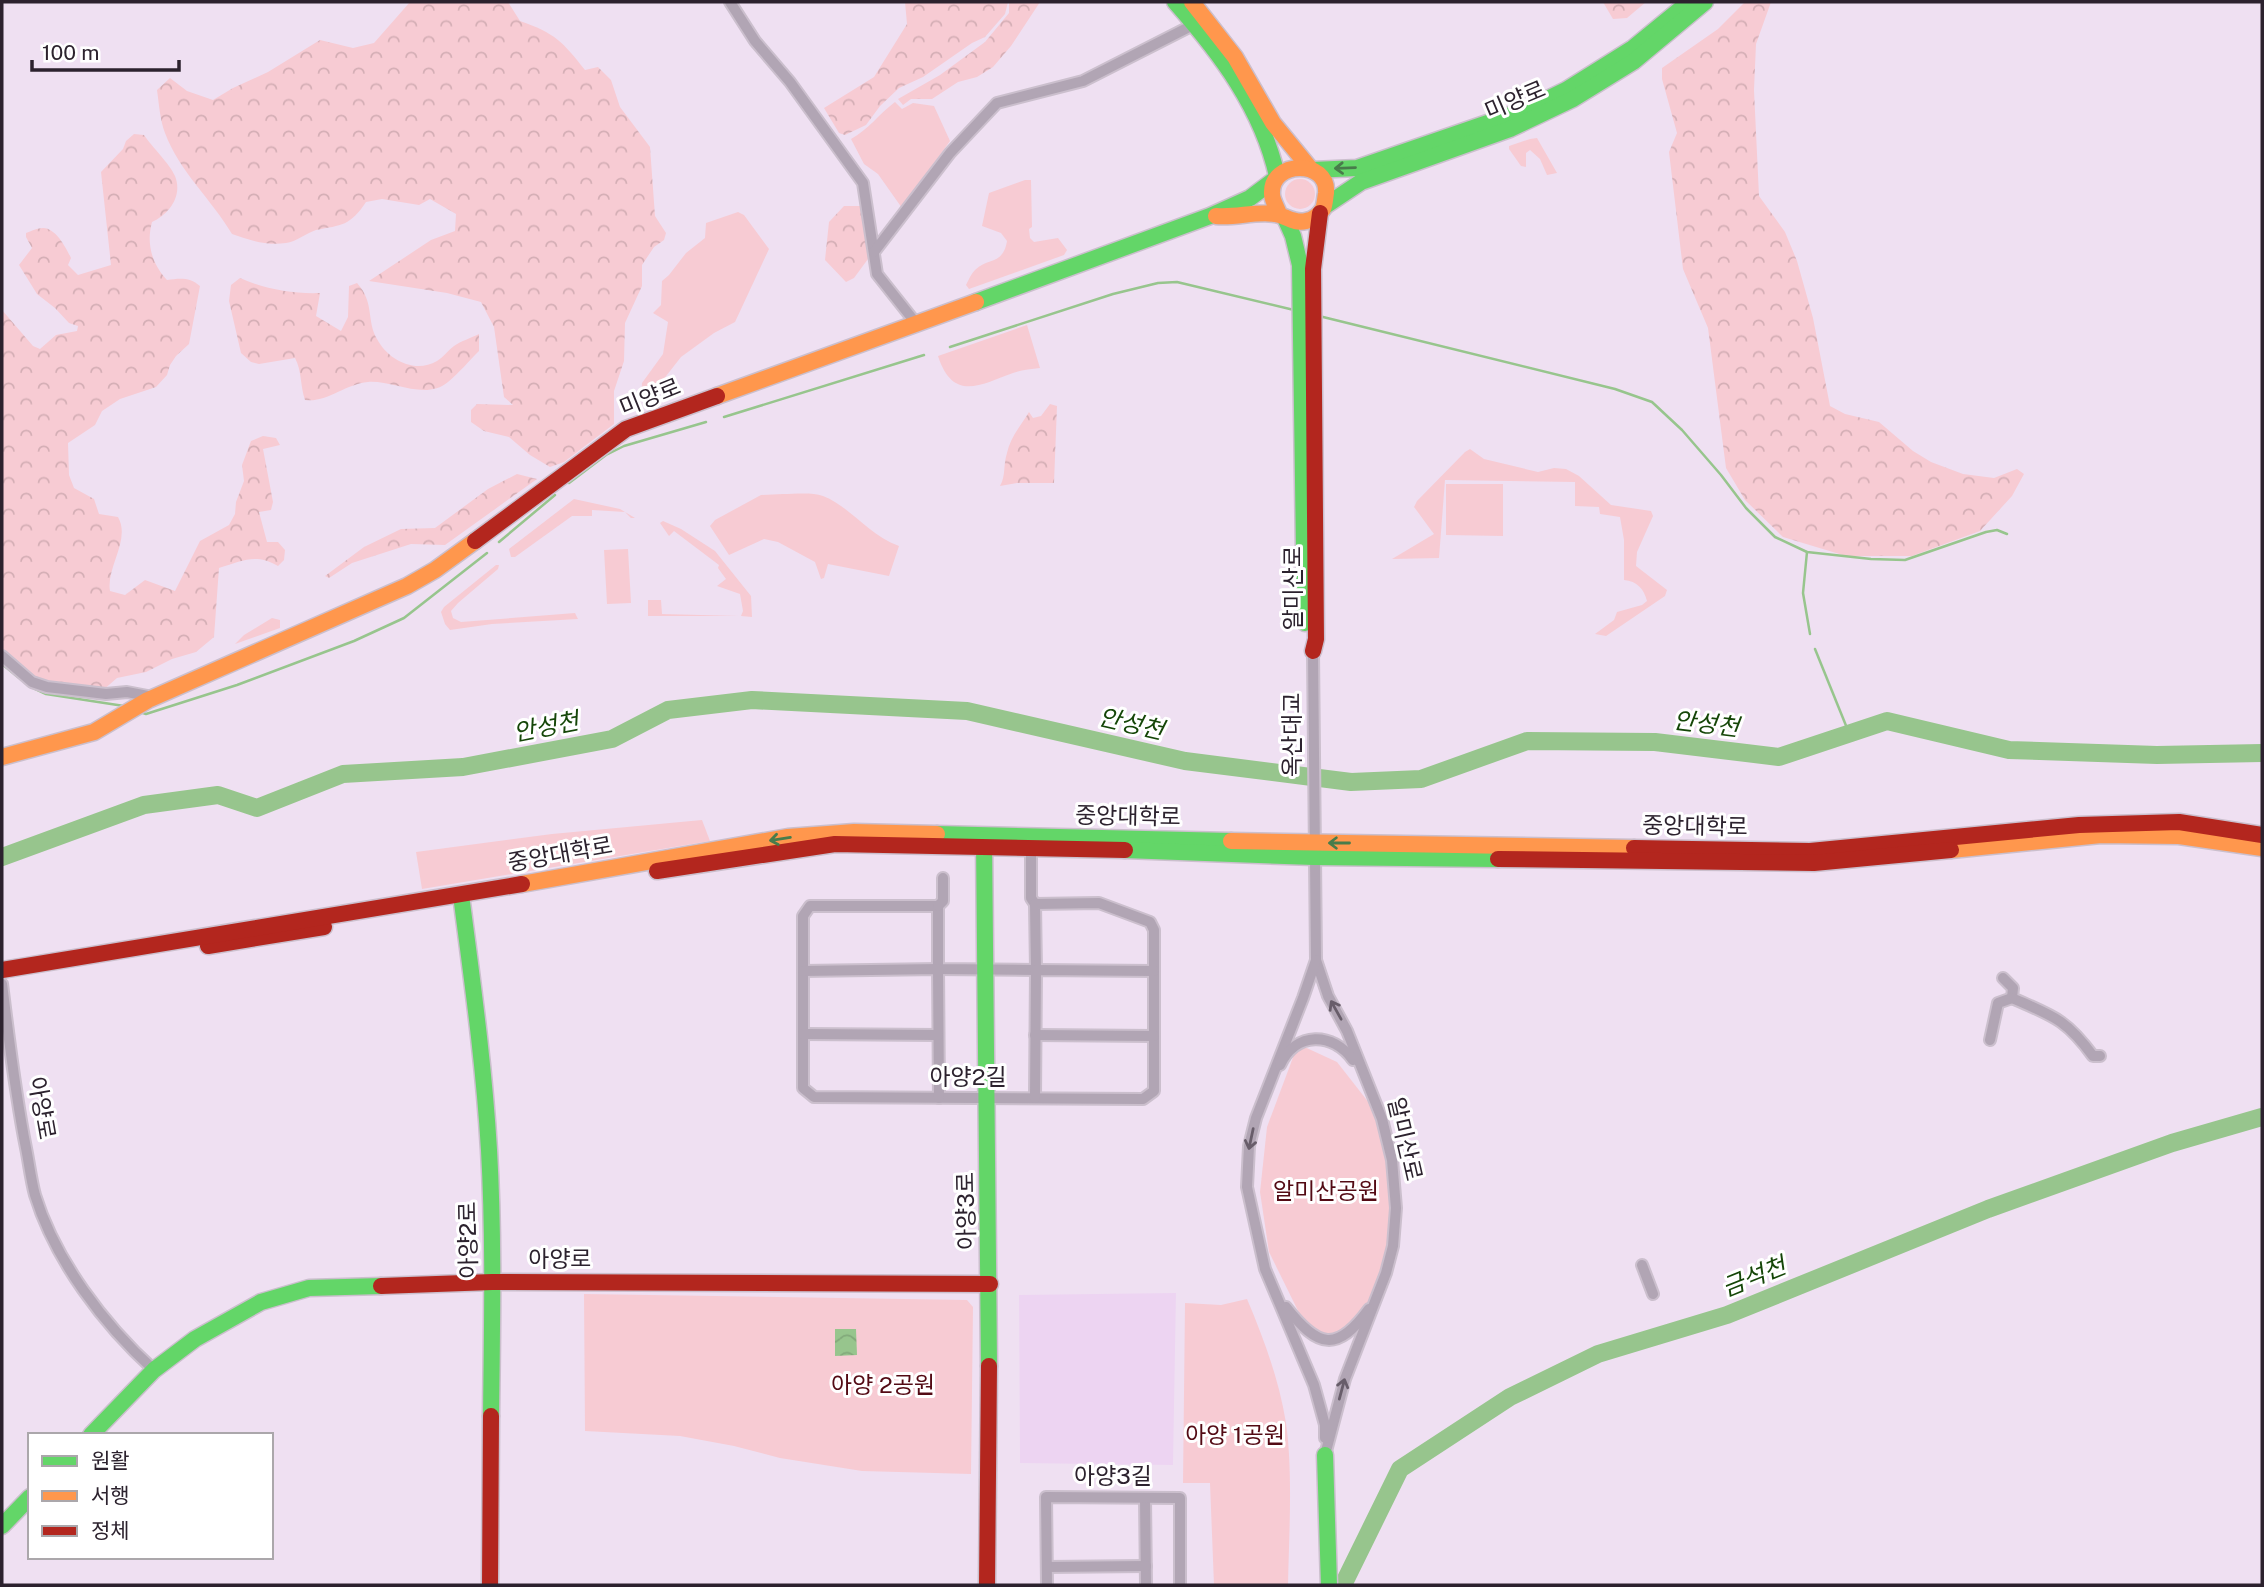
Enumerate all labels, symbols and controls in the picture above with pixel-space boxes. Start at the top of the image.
scale bar [32,28,178,72]
text: 100 m [42,40,99,65]
street label: 미양로 [1480,75,1549,124]
one-way arrow [1334,162,1357,175]
street label: 미양로 [615,372,684,421]
street label: 알미산로 [1279,546,1306,630]
street label: 옥산대교 [1278,693,1305,777]
water label: 안성천 [1096,702,1169,745]
water label: 안성천 [511,705,584,746]
water label: 안성천 [1672,705,1744,741]
street label: 중앙대학로 [1075,801,1181,830]
street label: 중앙대학로 [1642,811,1748,840]
street label: 중앙대학로 [505,831,614,876]
one-way arrow [769,833,792,846]
one-way arrow [1328,837,1351,850]
one-way arrow [1329,1000,1342,1021]
street label: 아양2길 [929,1063,1007,1090]
street label: 아양로 [24,1074,61,1142]
street label: 알미산로 [1383,1095,1428,1183]
one-way arrow [1244,1127,1258,1150]
street label: 아양3로 [951,1172,980,1250]
park label: 알미산공원 [1273,1177,1379,1204]
street label: 아양2로 [453,1201,482,1279]
street label: 아양로 [528,1245,592,1272]
water label: 금석천 [1718,1250,1792,1301]
park label: 아양 2공원 [831,1371,935,1398]
one-way arrow [1336,1378,1349,1401]
park label: 아양 1공원 [1185,1421,1285,1448]
legend [28,1433,273,1559]
text: 원활 [91,1448,130,1473]
street label: 아양3길 [1074,1462,1152,1489]
text: 서행 [91,1483,130,1508]
text: 정체 [91,1518,130,1543]

